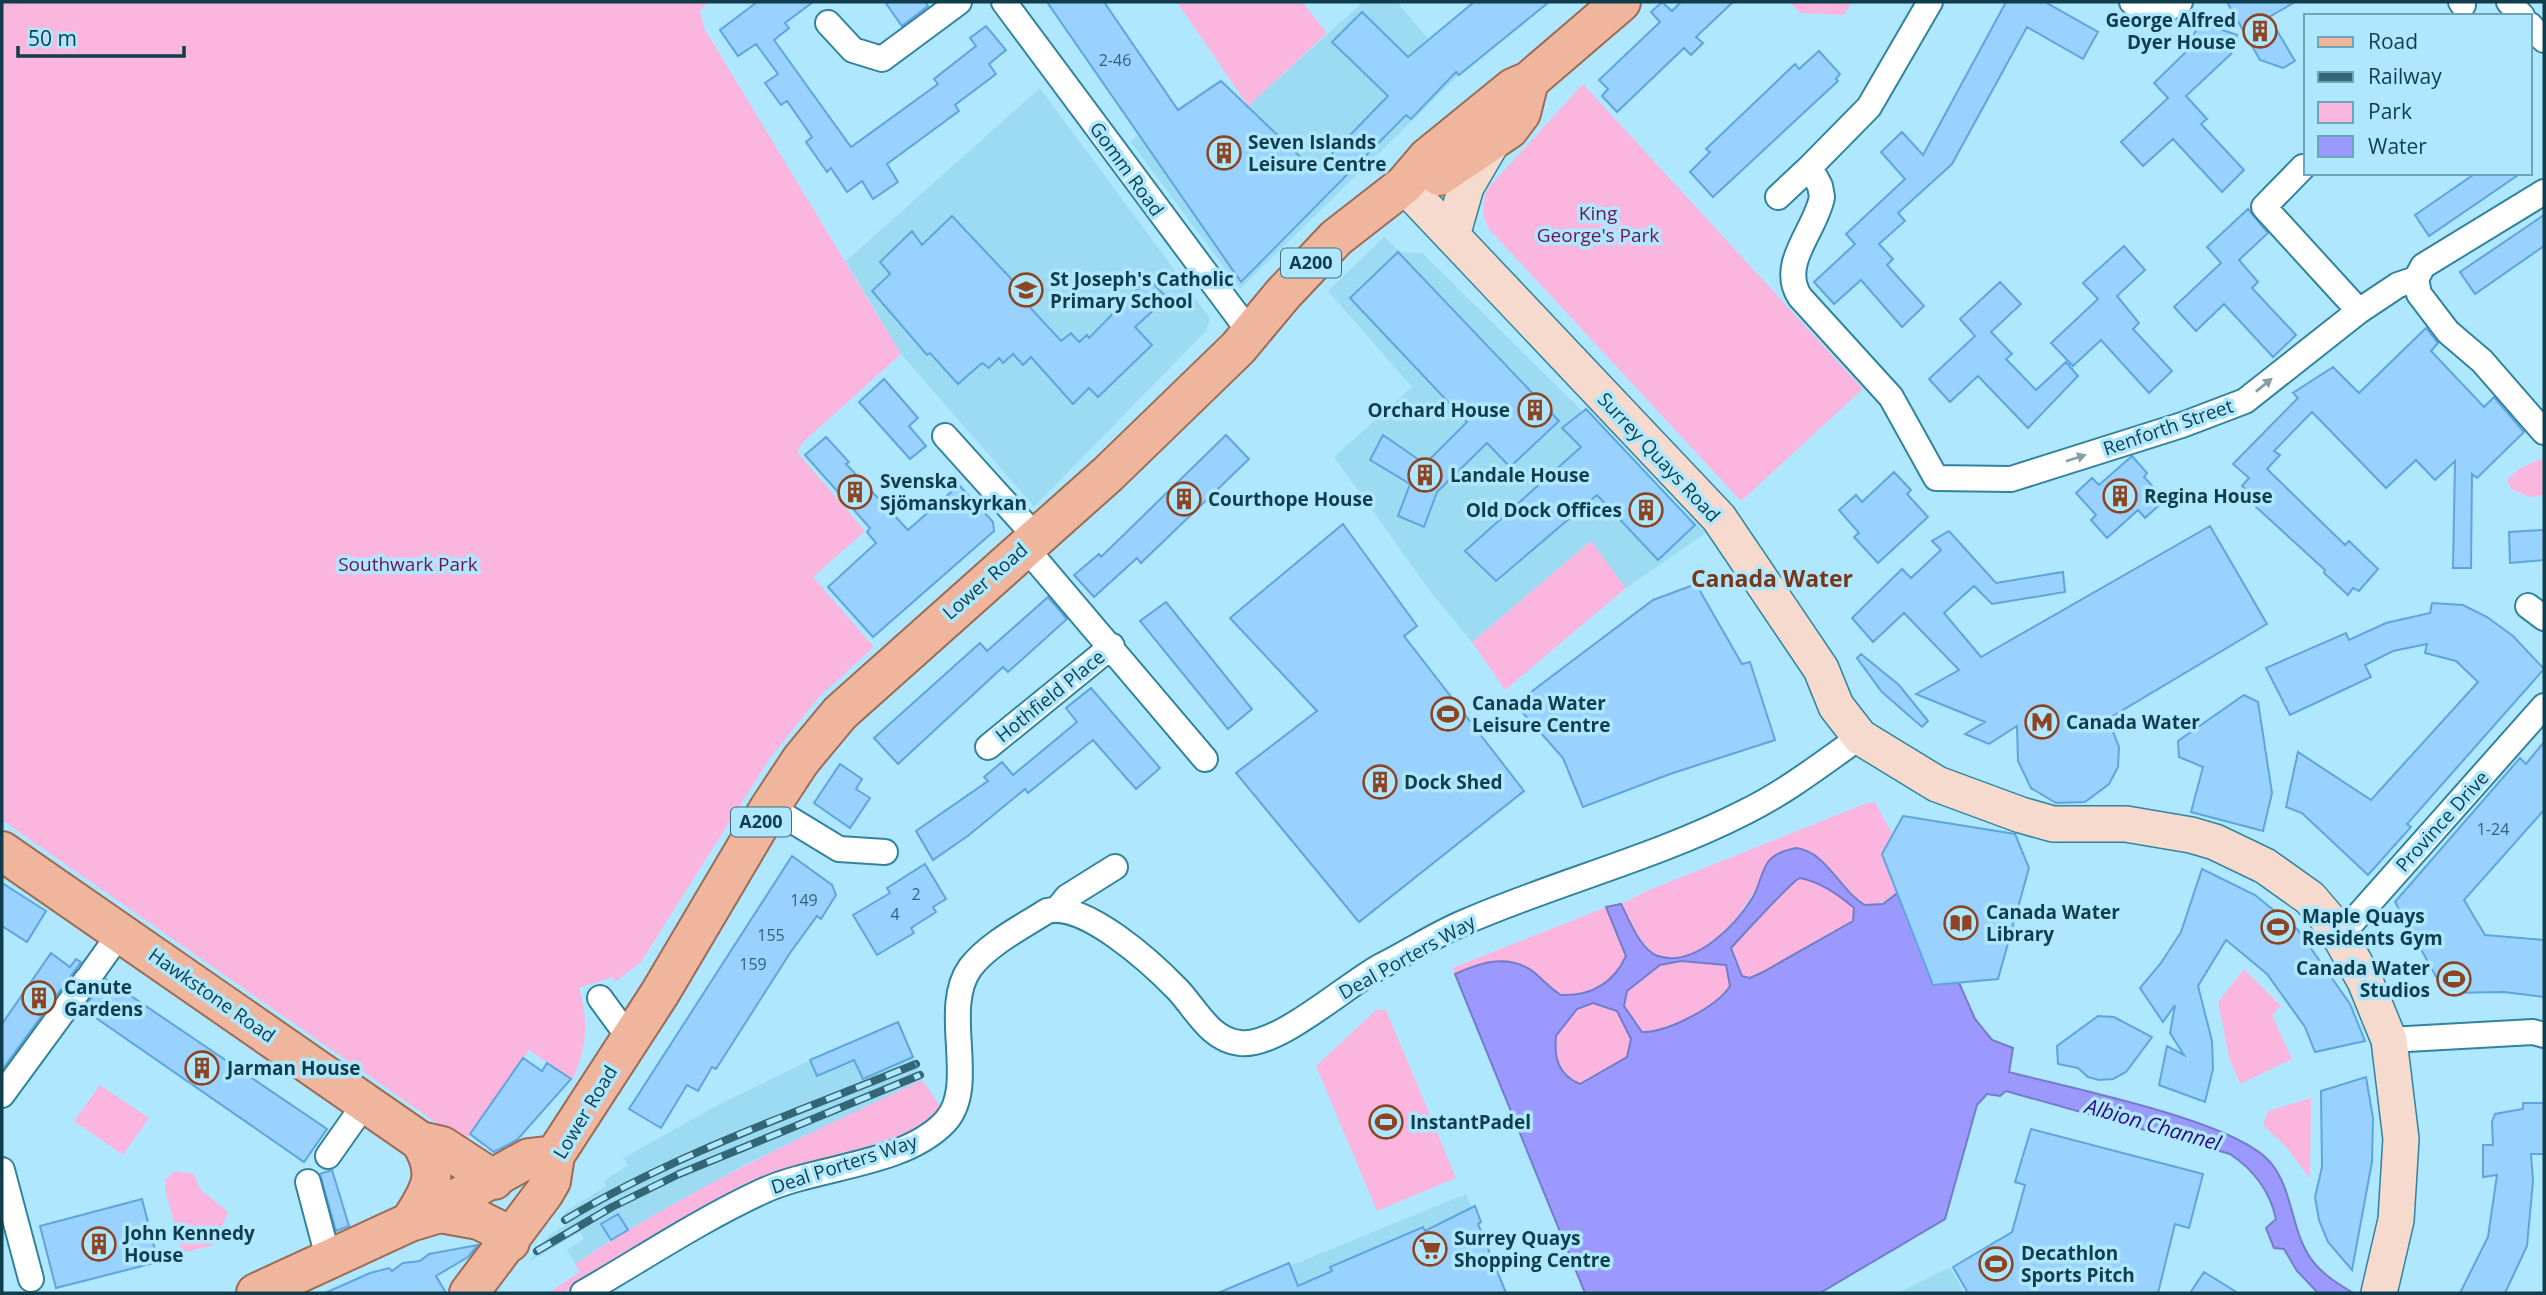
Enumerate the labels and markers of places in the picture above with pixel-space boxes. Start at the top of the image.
place label: George Alfred Dyer House [2106,7,2236,55]
building icon: George Alfred Dyer House [2241,12,2279,50]
place label: Seven Islands Leisure Centre [1248,129,1386,177]
building icon: Seven Islands Leisure Centre [1205,134,1243,172]
place label: St Joseph's Catholic Primary School [1050,266,1234,314]
school or university icon: St Joseph's Catholic Primary School [1007,271,1045,309]
building icon: Orchard House [1516,391,1554,429]
place label: Orchard House [1367,397,1510,423]
building icon: Landale House [1406,456,1444,494]
place label: Landale House [1450,462,1590,488]
place label: Svenska Sjömanskyrkan [880,468,1027,516]
building icon: Svenska Sjömanskyrkan [836,473,874,511]
building icon: Regina House [2101,477,2139,515]
building icon: Courthope House [1165,480,1203,518]
place label: Regina House [2144,483,2273,509]
place label: Courthope House [1208,486,1373,512]
building icon: Old Dock Offices [1627,491,1665,529]
place label: Old Dock Offices [1466,497,1622,523]
place label: Canada Water Leisure Centre [1472,690,1610,738]
sports icon: Canada Water Leisure Centre [1429,695,1467,733]
metro station icon: Canada Water [2023,703,2061,741]
place label: Canada Water [2066,709,2200,735]
building icon: Dock Shed [1361,763,1399,801]
place label: Dock Shed [1404,769,1503,795]
place label: Canada Water Library [1986,899,2120,947]
place label: Maple Quays Residents Gym [2302,903,2443,951]
library icon: Canada Water Library [1942,904,1980,942]
sports icon: Maple Quays Residents Gym [2259,908,2297,946]
place label: Canada Water Studios [2296,955,2430,1003]
sports icon: Canada Water Studios [2435,960,2473,998]
place label: Canute Gardens [64,974,143,1022]
building icon: Canute Gardens [20,979,58,1017]
building icon: Jarman House [183,1049,221,1087]
place label: Jarman House [225,1055,360,1081]
sports icon: InstantPadel [1367,1103,1405,1141]
place label: InstantPadel [1410,1109,1531,1135]
place label: John Kennedy House [122,1220,255,1268]
building icon: John Kennedy House [80,1225,118,1263]
place label: Surrey Quays Shopping Centre [1454,1225,1611,1273]
supermarket icon: Surrey Quays Shopping Centre [1411,1230,1449,1268]
place label: Decathlon Sports Pitch [2021,1240,2135,1288]
sports icon: Decathlon Sports Pitch [1977,1245,2015,1283]

